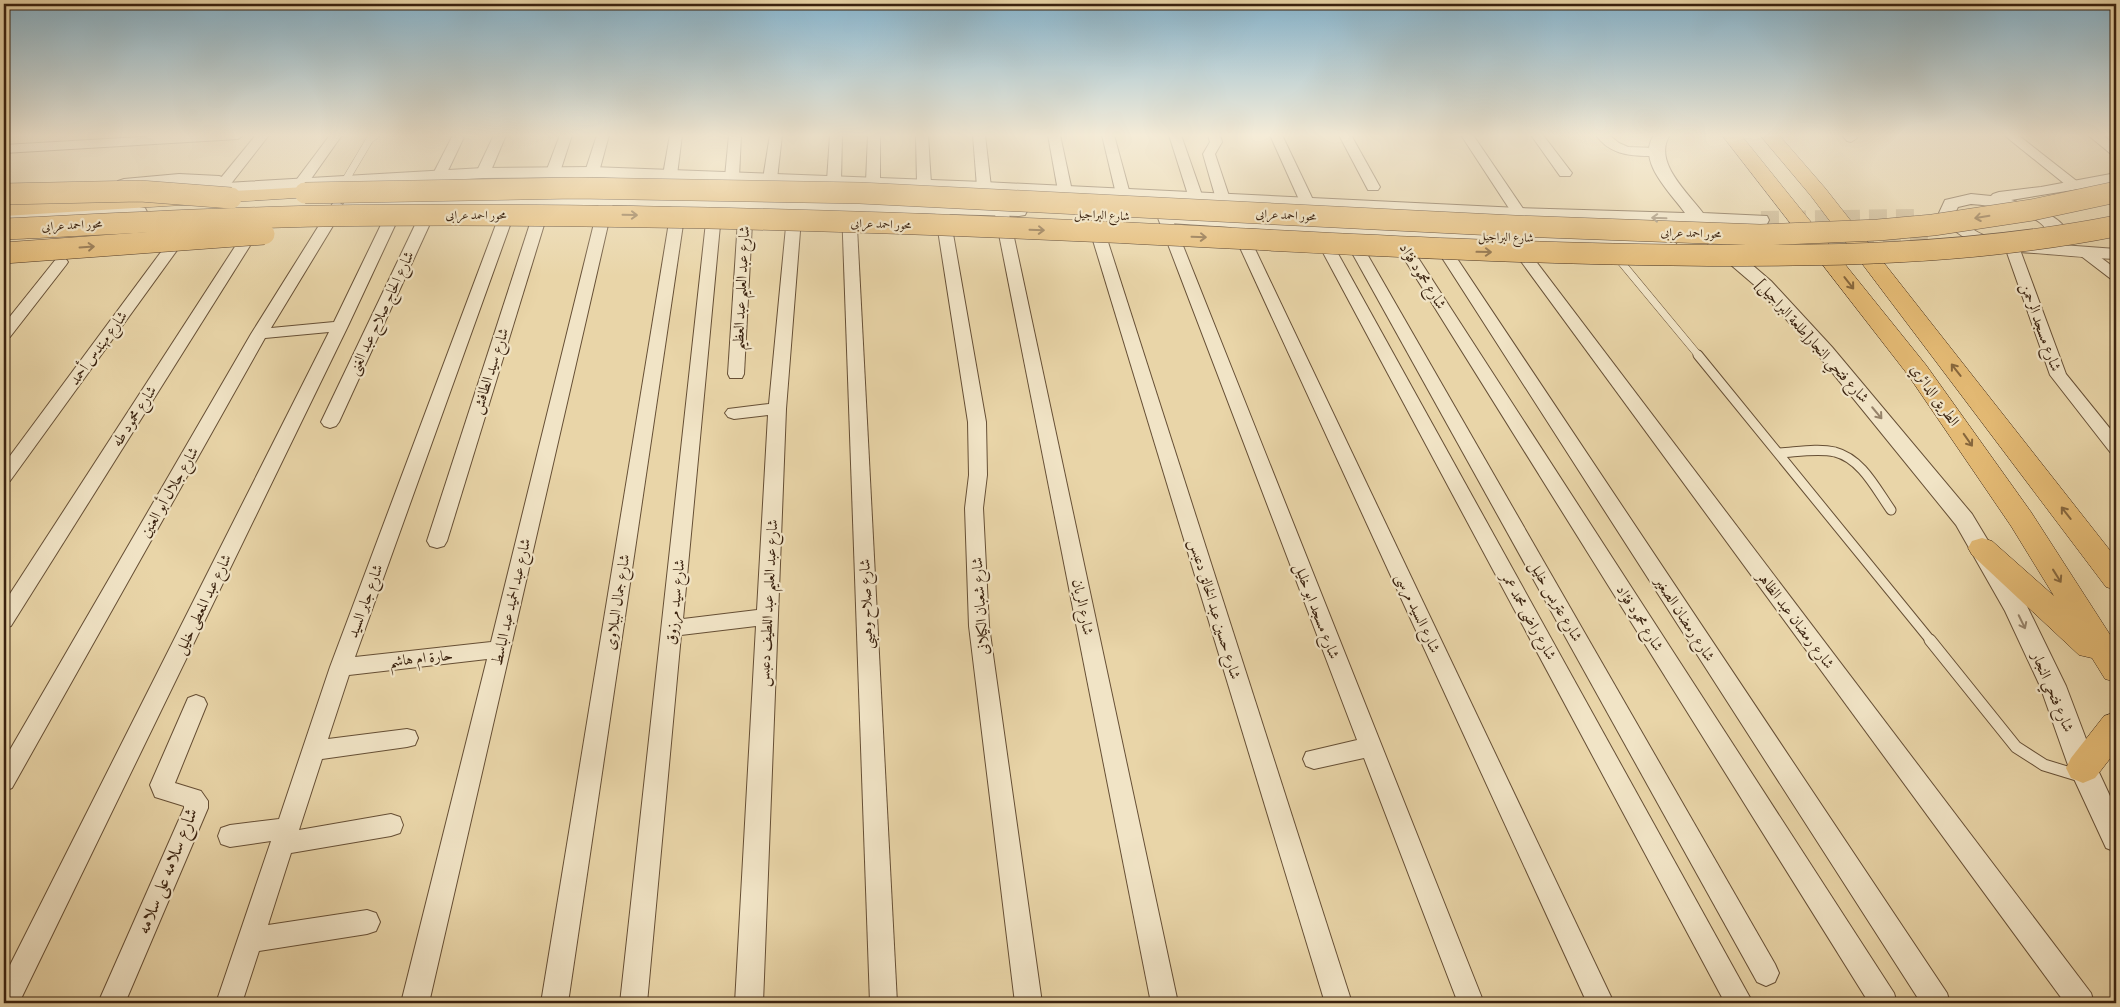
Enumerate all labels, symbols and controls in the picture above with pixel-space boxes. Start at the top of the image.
street label: محور احمد عرابى [1255,206,1317,226]
street label: شارع البراجيل [1074,207,1130,227]
street label: محور احمد عرابى [446,208,507,224]
one-way arrow [621,210,637,220]
one-way arrow [1975,212,1991,222]
one-way arrow [1652,213,1668,223]
street label: محور احمد عرابى [41,216,104,236]
street label: محور احمد عرابى [850,216,912,234]
street label: شارع عبد العليم عبد العظيم [729,225,759,351]
one-way arrow [1028,225,1045,235]
street label: محور احمد عرابى [1660,225,1722,243]
street label: شارع البراجيل [1478,229,1534,249]
one-way arrow [1191,232,1207,241]
street label: شارع محمود فؤاد [1392,240,1450,314]
one-way arrow [79,242,95,251]
one-way arrow [1476,247,1492,256]
street label: شارع الحاج صلاح عبد الغنى [344,248,421,380]
street label: شارع فتحي النجار[طلعة البراجيل] [1749,276,1873,410]
one-way arrow [1843,276,1854,289]
street label: شارع مسجد الرحمن [2013,280,2065,375]
street label: شارع مهندس أحمد [64,306,134,391]
street label: شارع سيد الطافش [468,326,516,418]
street label: الطريق الدائري [1904,360,1964,431]
one-way arrow [1950,364,1961,377]
street label: شارع محمود طه [108,382,164,452]
one-way arrow [1871,407,1882,420]
one-way arrow [1963,433,1973,447]
street label: شارع جلال أبو العنين [134,443,206,542]
one-way arrow [2060,507,2071,520]
street label: شارع عبد العليم عبد اللطيف دعبس [755,519,787,688]
street label: شارع عبد الحميد عبد الباسط [488,537,538,668]
street label: شارع حسين عبد الخالق دعبس [1181,537,1245,683]
street label: شارع عبد المعطى خليل [171,551,239,659]
street label: شارع جمال الببلاوى [601,553,637,652]
street label: شارع شعبان الكيلانى [968,556,996,655]
street label: شارع عتريس خليل [1522,557,1586,647]
street label: شارع سيد مرزوق [662,558,692,646]
street label: شارع صلاح وهيبى [855,558,881,649]
street label: شارع مسجد ابو خليل [1287,561,1344,663]
street label: شارع جابر السيد [343,562,390,642]
street label: شارع رمضان عبد الظاهر [1749,566,1838,675]
street label: شارع راضى محمد عمر [1493,567,1560,665]
one-way arrow [2052,569,2062,583]
street label: شارع السيد مرسى [1388,570,1444,657]
street label: شارع رمضان الصغير [1647,572,1719,667]
street label: شارع الريان [1064,577,1098,637]
street label: شارع محمود فؤاد [1609,582,1667,656]
one-way arrow [2018,614,2027,629]
street label: حارة ام هاشم [388,646,454,676]
street label: شارع فتحي النجار [2023,648,2078,737]
street label: شارع سلامه على سلامه [132,805,206,939]

